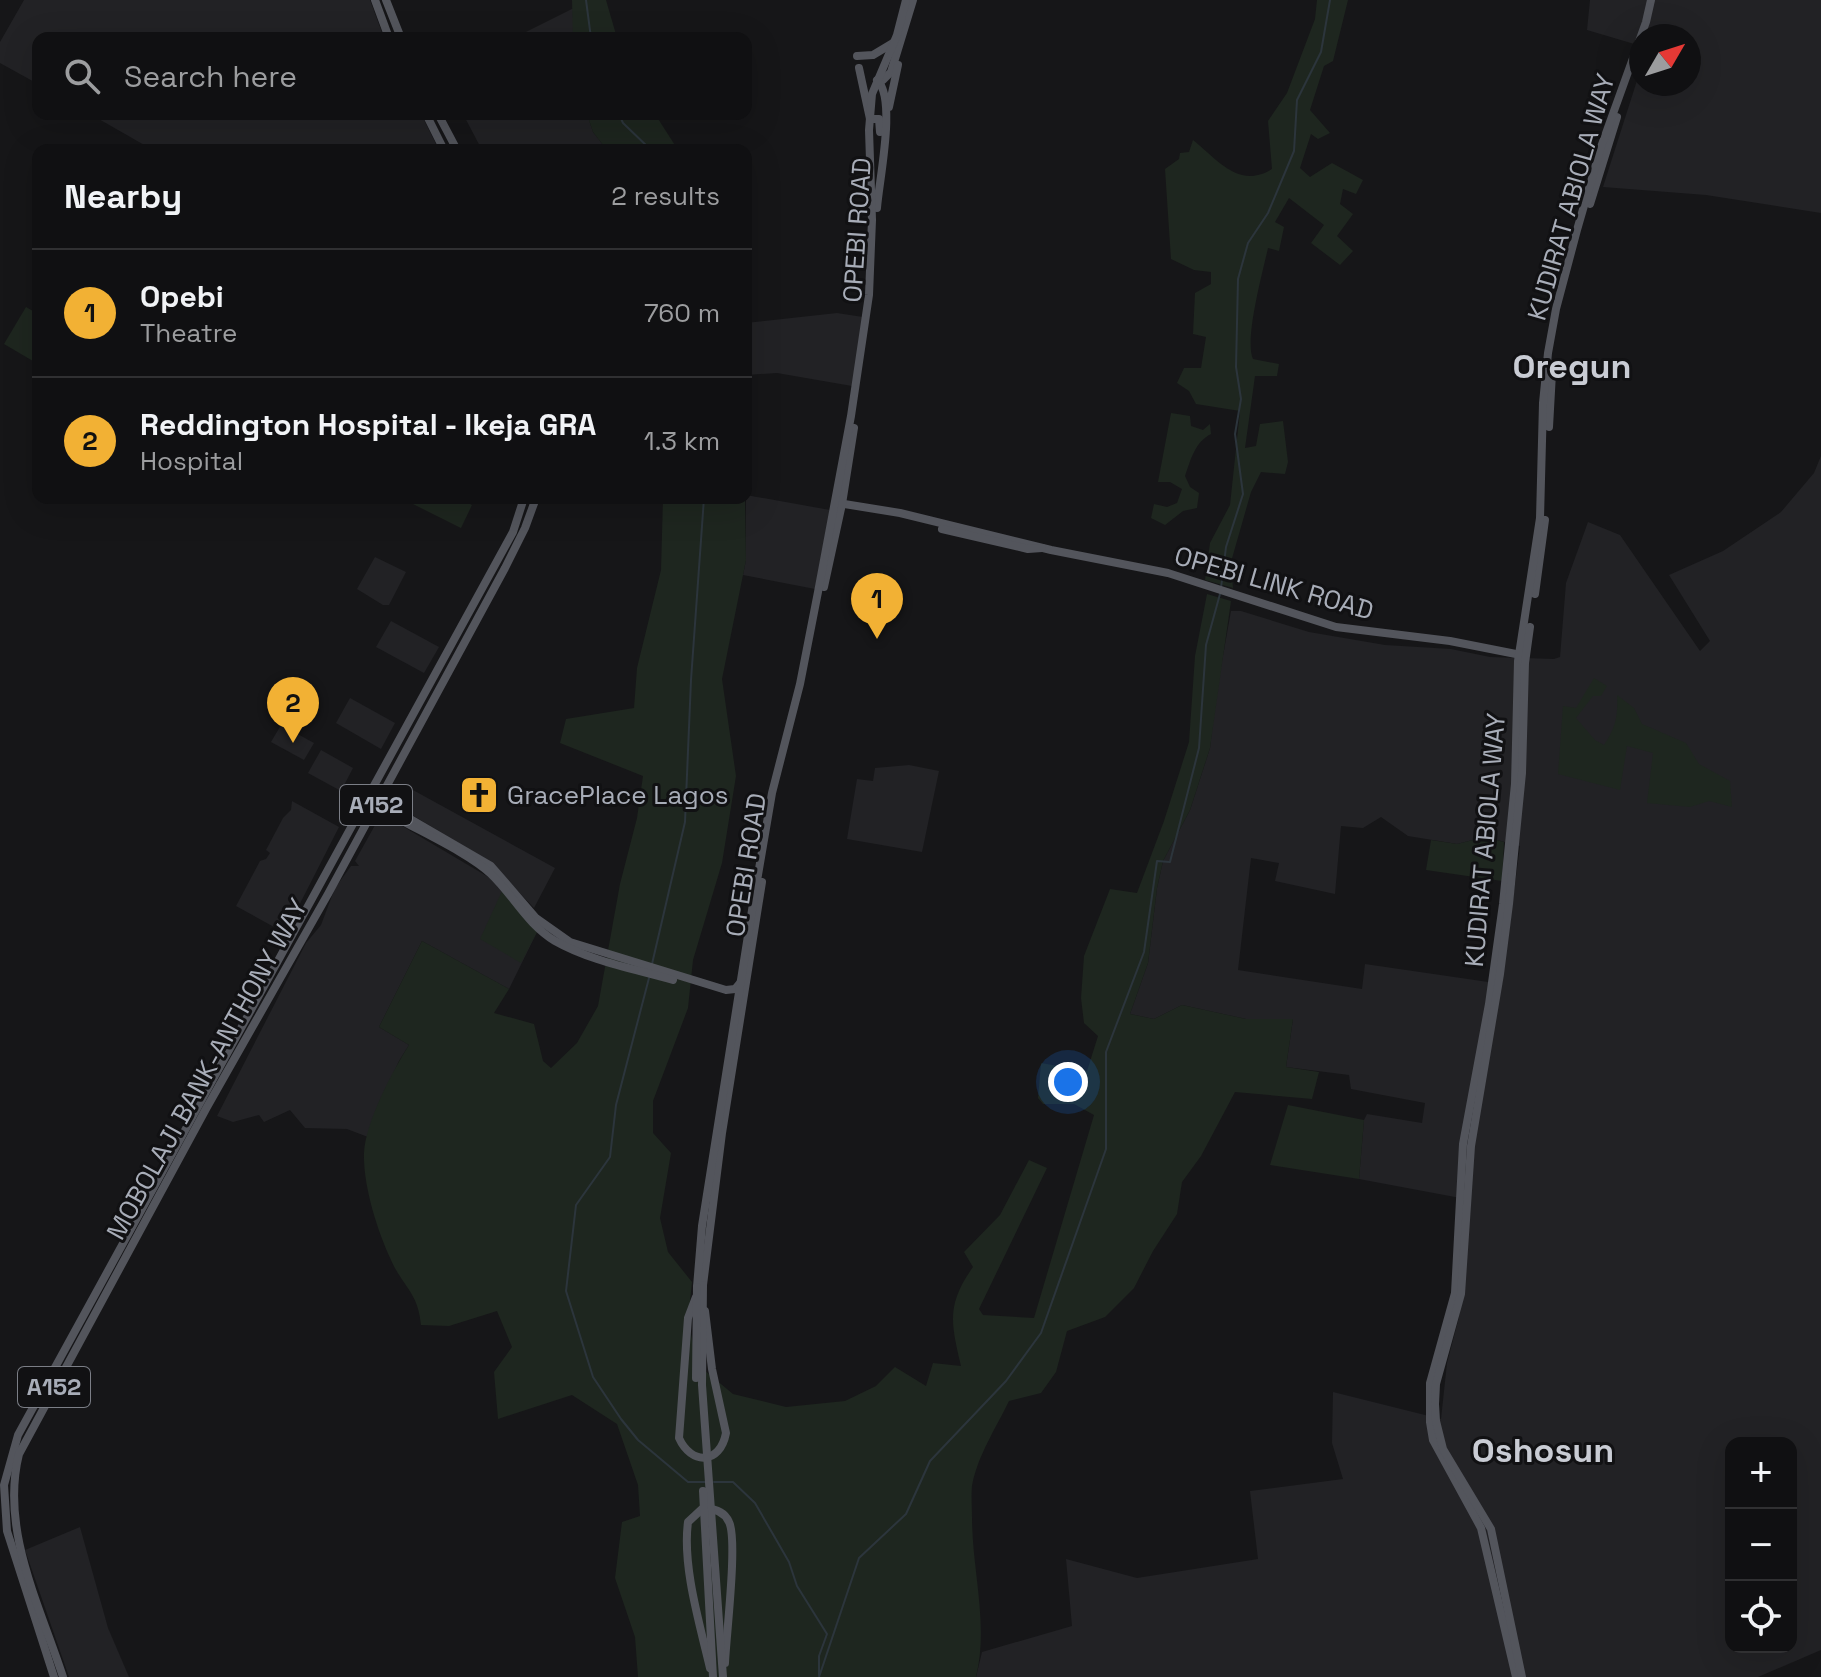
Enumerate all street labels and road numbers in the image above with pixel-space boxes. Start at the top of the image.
street label: KUDIRAT ABIOLA WAY [1520,70,1623,324]
street label: OPEBI ROAD [835,156,879,304]
street label: OPEBI LINK ROAD [1171,538,1377,628]
street label: KUDIRAT ABIOLA WAY [1457,711,1513,968]
road number: A152 [340,785,412,825]
street label: OPEBI ROAD [718,791,774,939]
street label: MOBOLAJI BANK-ANTHONY WAY [99,892,315,1246]
road number: A152 [18,1367,90,1407]

